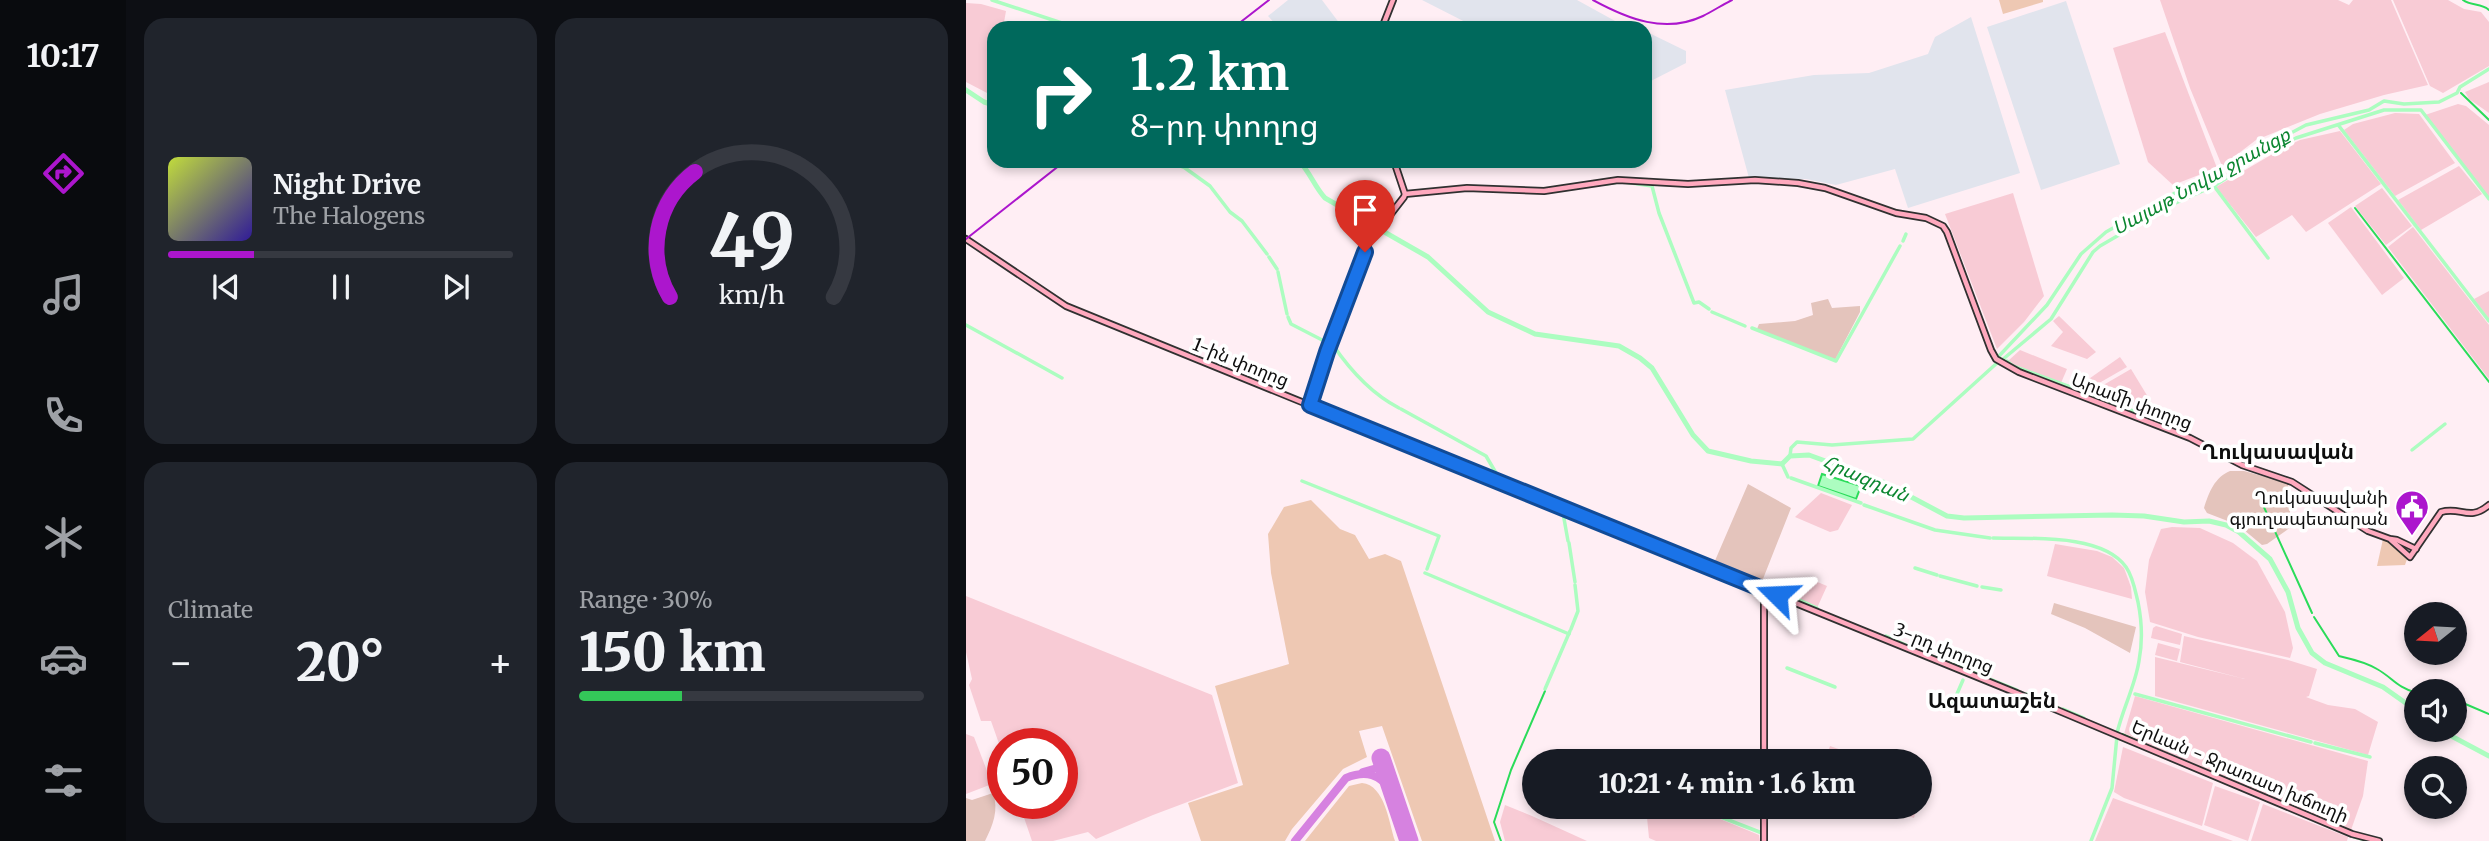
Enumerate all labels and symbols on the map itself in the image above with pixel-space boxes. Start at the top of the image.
water label: Սայաթ Նովա ջրանցք [2108,122,2295,240]
pin [1335,180,1395,252]
street label: 1-ին փողոց [1189,332,1293,392]
street label: Արամի փողոց [2068,367,2196,435]
district label: Ղուկասավան [2202,438,2354,465]
water label: Հրազդան [1819,449,1914,507]
place label: Ղուկասավանի գյուղապետարան [2229,486,2388,530]
public building icon: Ղուկասավանի գյուղապետարան [2393,488,2431,537]
position arrow [1740,558,1814,632]
north arrow [2404,602,2468,665]
street label: 3-րդ փողոց [1891,618,1997,678]
district label: Ազատաշեն [1928,687,2056,714]
street label: Երևան - Ջրառատ խճուղի [2128,715,2352,827]
speed limit sign: 50 [987,728,1078,819]

